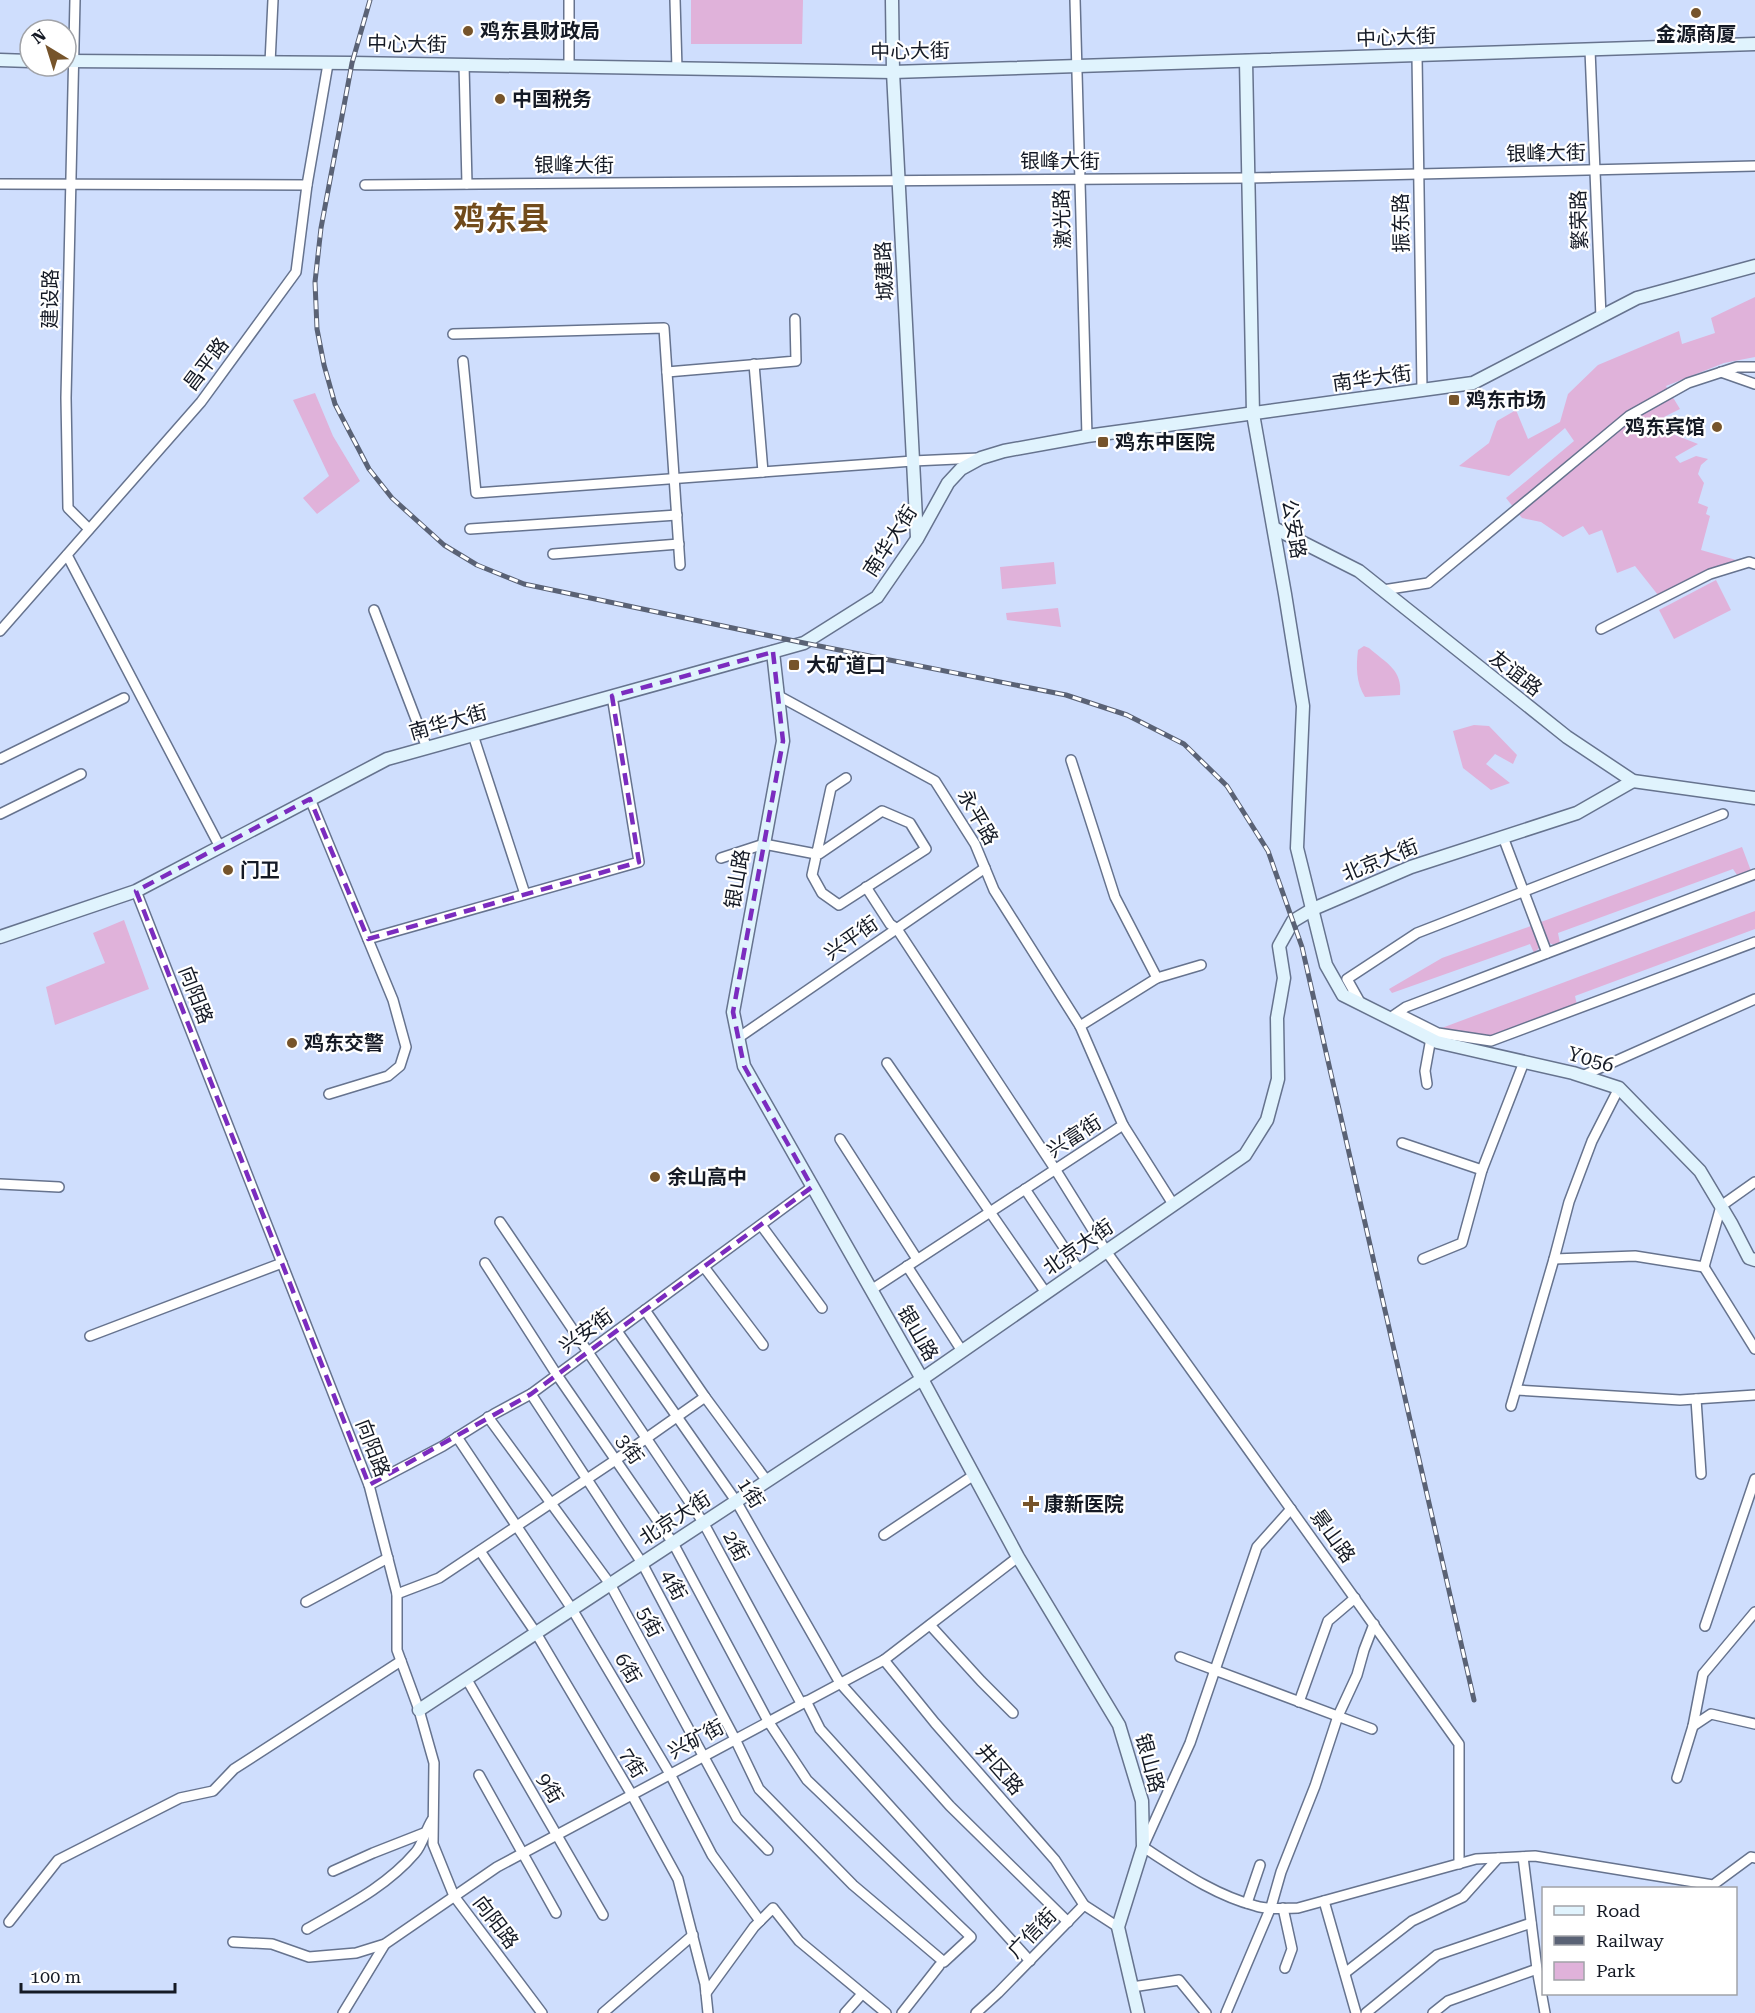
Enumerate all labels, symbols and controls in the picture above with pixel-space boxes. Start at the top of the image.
marker: 金源商厦 [1689,6,1703,20]
north arrow [18,18,78,78]
place label: 鸡东县财政局 [480,19,600,43]
place label: 金源商厦 [1656,22,1736,46]
marker: 鸡东县财政局 [461,24,475,38]
street label: 中心大街 [1356,24,1436,50]
text: N [28,25,50,48]
street label: 中心大街 [367,31,447,57]
street label: 中心大街 [870,38,950,64]
place label: 中国税务 [512,87,592,111]
marker: 中国税务 [493,92,507,106]
street label: 银峰大街 [1506,140,1586,166]
street label: 银峰大街 [1020,149,1100,173]
street label: 银峰大街 [534,153,614,177]
street label: 激光路 [1049,189,1075,249]
street label: 繁荣路 [1566,190,1592,250]
street label: 振东路 [1388,193,1414,253]
district label: 鸡东县 [453,200,549,238]
street label: 城建路 [870,240,898,302]
street label: 建设路 [37,269,63,329]
street label: 昌平路 [178,333,234,395]
street label: 南华大街 [1331,361,1413,395]
place label: 鸡东市场 [1466,388,1546,412]
marker: 鸡东市场 [1447,393,1461,407]
place label: 鸡东宾馆 [1625,415,1705,439]
marker: 鸡东宾馆 [1710,420,1724,434]
place label: 鸡东中医院 [1115,430,1215,454]
marker: 鸡东中医院 [1096,435,1110,449]
street label: 公安路 [1277,497,1311,561]
street label: 南华大街 [858,501,922,581]
street label: 友谊路 [1485,645,1547,701]
place label: 大矿道口 [806,653,886,677]
marker: 大矿道口 [787,658,801,672]
street label: 南华大街 [406,699,490,745]
street label: 永平路 [953,785,1003,849]
street label: 北京大街 [1338,834,1422,886]
street label: 银山路 [720,847,754,911]
place label: 门卫 [240,858,280,882]
marker: 门卫 [221,863,235,877]
street label: 兴平街 [820,911,882,965]
street label: 向阳路 [174,963,218,1027]
place label: 鸡东交警 [304,1031,384,1055]
marker: 鸡东交警 [285,1036,299,1050]
street label: Y056 [1565,1041,1617,1077]
street label: 兴富街 [1042,1110,1106,1162]
place label: 余山高中 [667,1165,747,1189]
marker: 余山高中 [648,1170,662,1184]
street label: 北京大街 [1038,1214,1118,1280]
street label: 银山路 [893,1301,943,1365]
street label: 兴安街 [555,1304,617,1358]
street label: 向阳路 [351,1416,395,1480]
street label: 3街 [611,1429,649,1469]
street label: 1街 [733,1473,769,1513]
street label: 北京大街 [635,1486,715,1550]
place label: 康新医院 [1044,1492,1124,1516]
marker: 康新医院 [1022,1495,1040,1513]
street label: 景山路 [1306,1505,1360,1567]
street label: 2街 [718,1527,754,1565]
street label: 4街 [656,1566,692,1604]
street label: 5街 [632,1603,668,1641]
street label: 6街 [610,1648,646,1688]
street label: 兴矿街 [664,1714,728,1764]
street label: 银山路 [1131,1731,1169,1795]
street label: 井区路 [971,1738,1029,1800]
street label: 7街 [615,1743,651,1783]
street label: 9街 [532,1768,568,1808]
legend [1542,1887,1737,1995]
street label: 向阳路 [468,1891,524,1953]
text: Road [1596,1900,1641,1921]
street label: 广信街 [1003,1903,1061,1963]
text: Railway [1596,1930,1664,1951]
scale bar [21,1956,176,1994]
text: Park [1596,1960,1636,1981]
text: 100 m [30,1966,81,1987]

